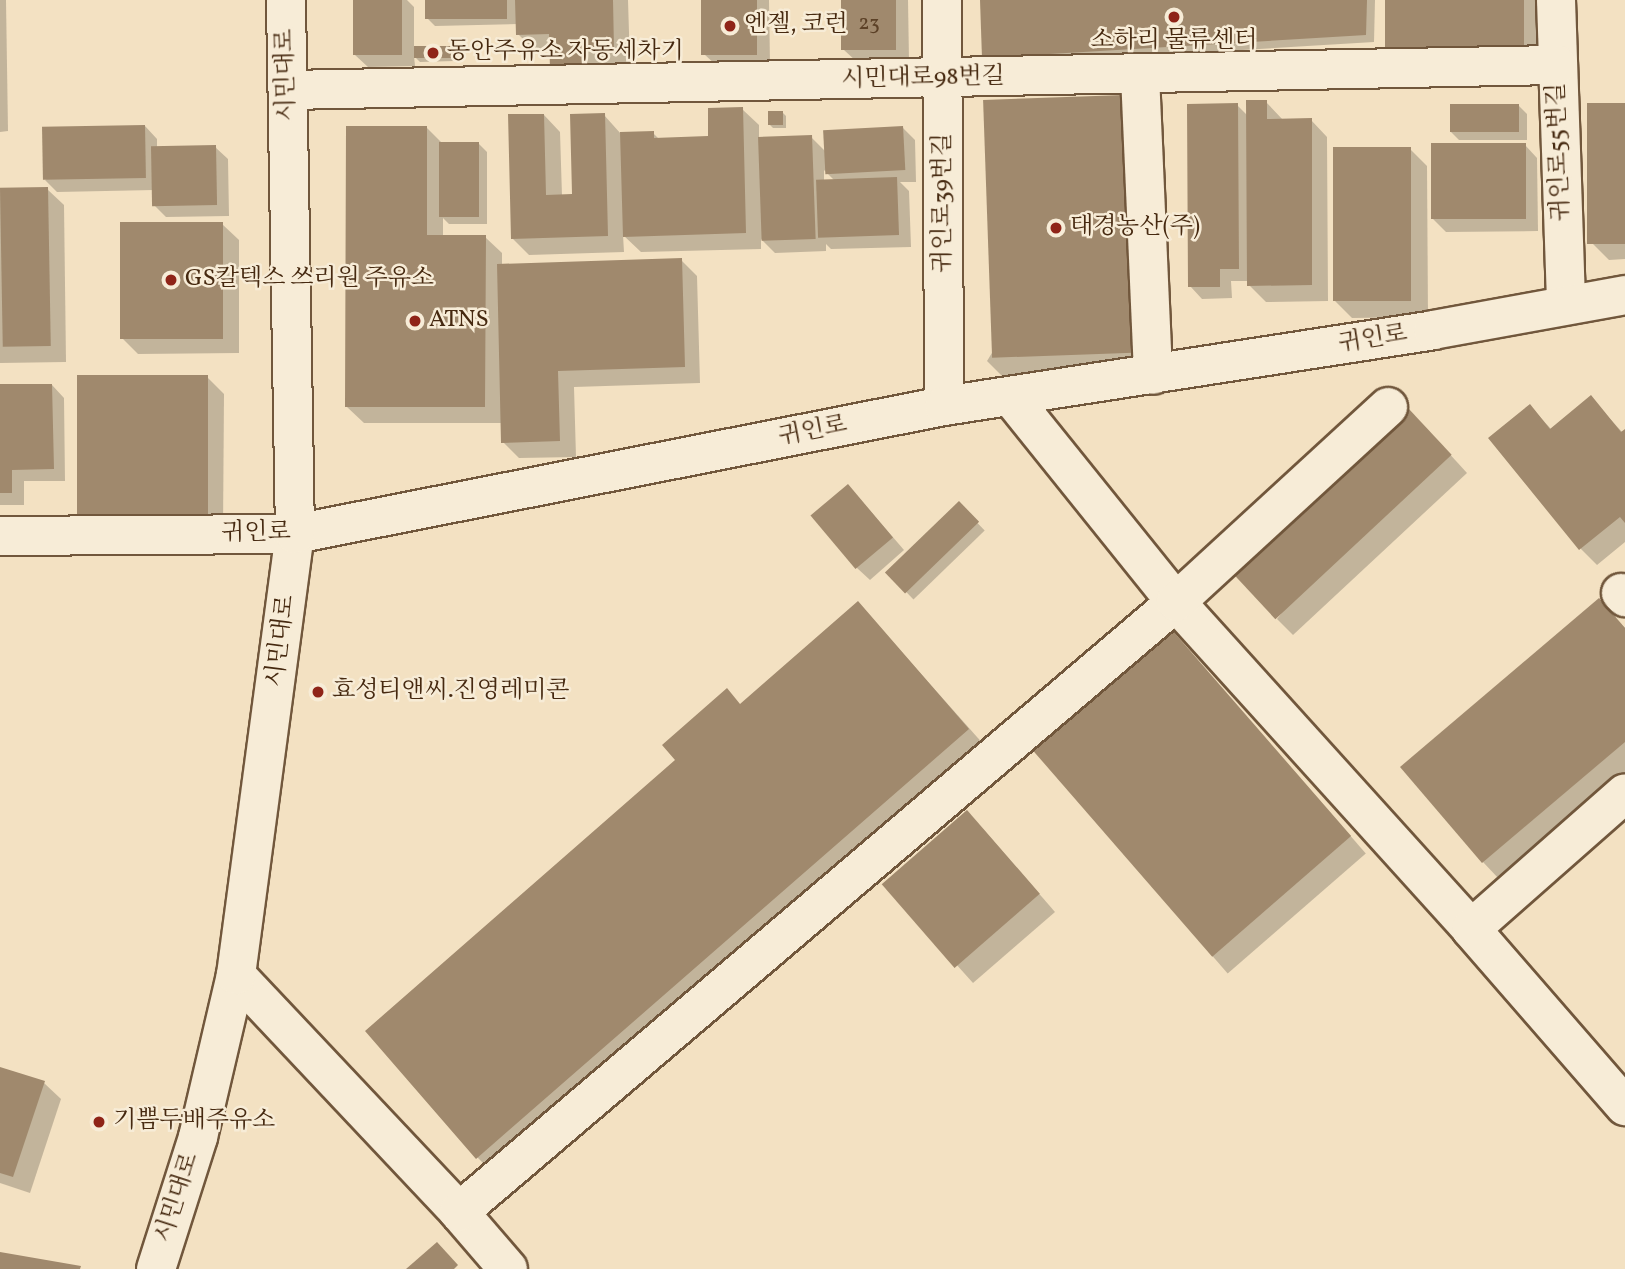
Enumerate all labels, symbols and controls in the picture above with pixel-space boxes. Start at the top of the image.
marker: 소하리 물류센터 [1166,9,1182,25]
house number: 23 [858,11,880,37]
place label: 엔젤, 코런 [744,12,848,40]
marker: 엔젤, 코런 [722,18,738,34]
street label: 시민대로 [272,28,302,122]
place label: 소하리 물류센터 [1090,28,1258,56]
place label: 동안주유소 자동세차기 [447,39,684,67]
marker: 동안주유소 자동세차기 [425,45,441,61]
street label: 시민대로98번길 [841,63,1005,95]
street label: 귀인로55번길 [1543,82,1577,222]
street label: 귀인로39번길 [930,133,958,273]
place label: 태경농산(주) [1070,214,1200,242]
marker: 태경농산(주) [1048,220,1064,236]
place label: GS칼텍스 쓰리원 주유소 [185,266,434,294]
marker: GS칼텍스 쓰리원 주유소 [163,272,179,288]
place label: ATNS [429,307,489,335]
marker: ATNS [407,313,423,329]
street label: 귀인로 [1336,320,1410,360]
street label: 귀인로 [776,411,850,453]
street label: 귀인로 [221,519,291,549]
street label: 시민대로 [262,593,302,689]
place label: 효성티앤씨.진영레미콘 [332,678,570,706]
marker: 효성티앤씨.진영레미콘 [310,684,326,700]
place label: 기쁨두배주유소 [113,1108,275,1136]
marker: 기쁨두배주유소 [91,1114,107,1130]
street label: 시민대로 [150,1149,206,1247]

